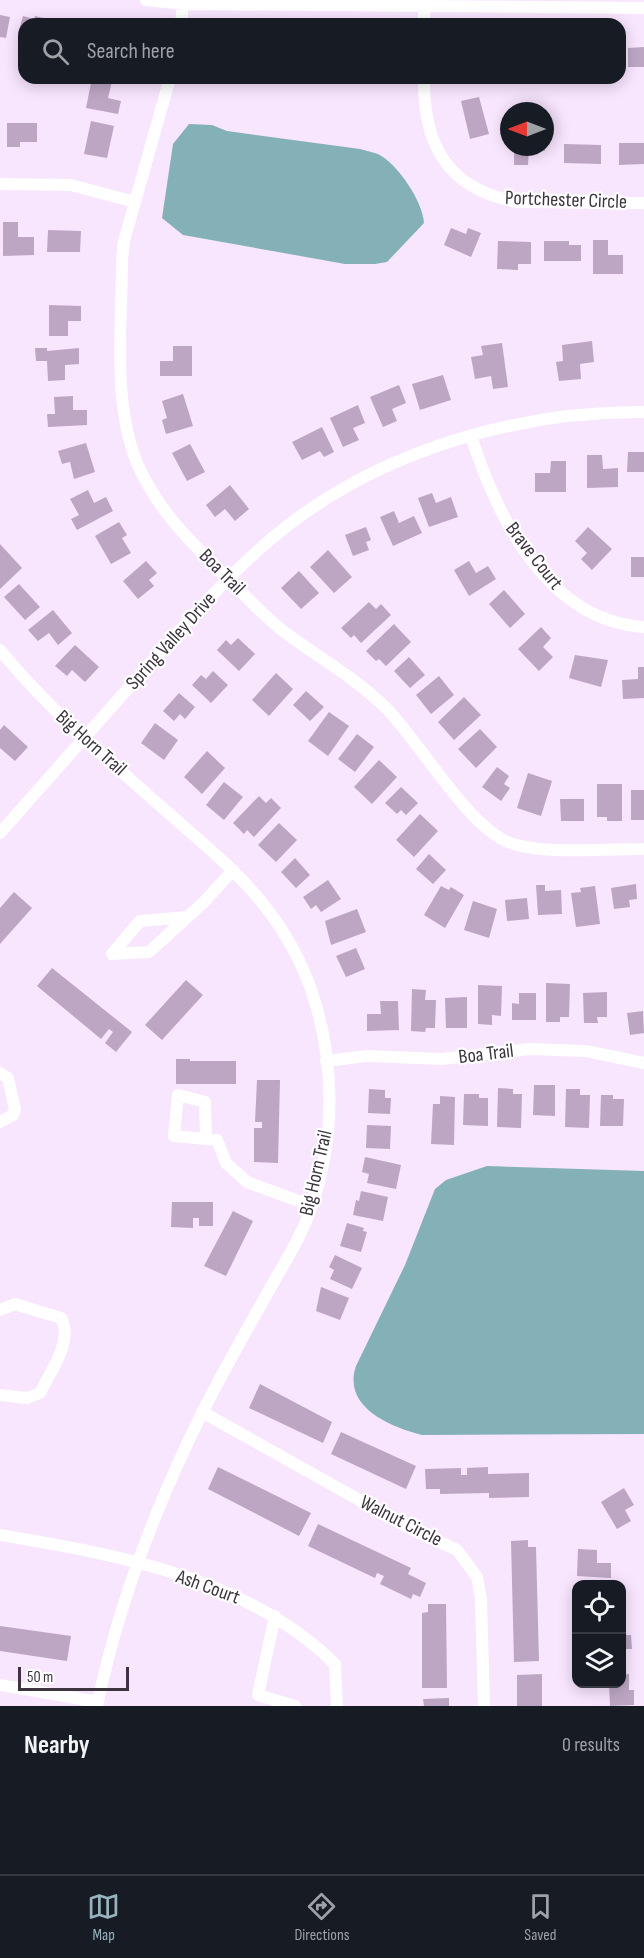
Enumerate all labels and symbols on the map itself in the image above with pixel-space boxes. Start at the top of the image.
north arrow [500,102,554,156]
street label: Portchester Circle [505,186,627,214]
street label: Brave Court [500,518,568,594]
street label: Boa Trail [194,544,250,600]
street label: Spring Valley Drive [121,587,221,695]
street label: Big Horn Trail [51,705,131,781]
street label: Boa Trail [457,1039,515,1069]
street label: Big Horn Trail [295,1128,337,1218]
street label: Walnut Circle [356,1490,446,1552]
street label: Ash Court [172,1564,243,1610]
scale bar [18,1664,129,1692]

